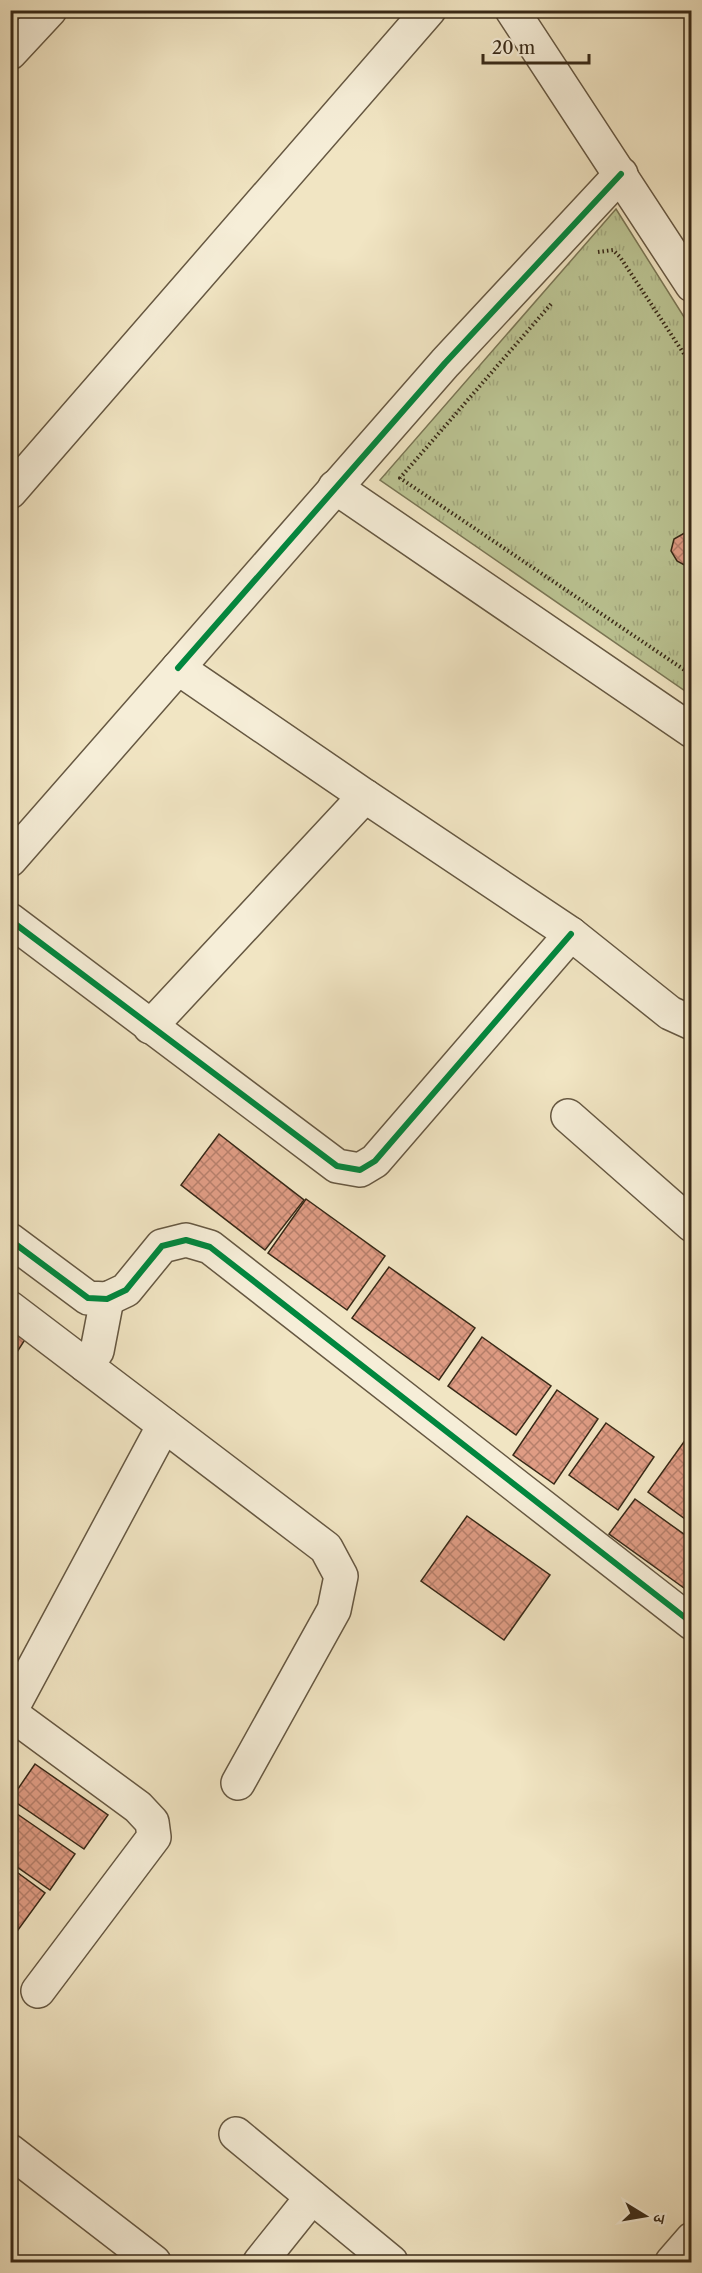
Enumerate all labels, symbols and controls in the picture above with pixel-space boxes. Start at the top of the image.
scale bar [483,27,590,65]
text: 20 m [492,37,536,59]
north arrow [615,2186,675,2246]
text: उ [649,2212,671,2227]

